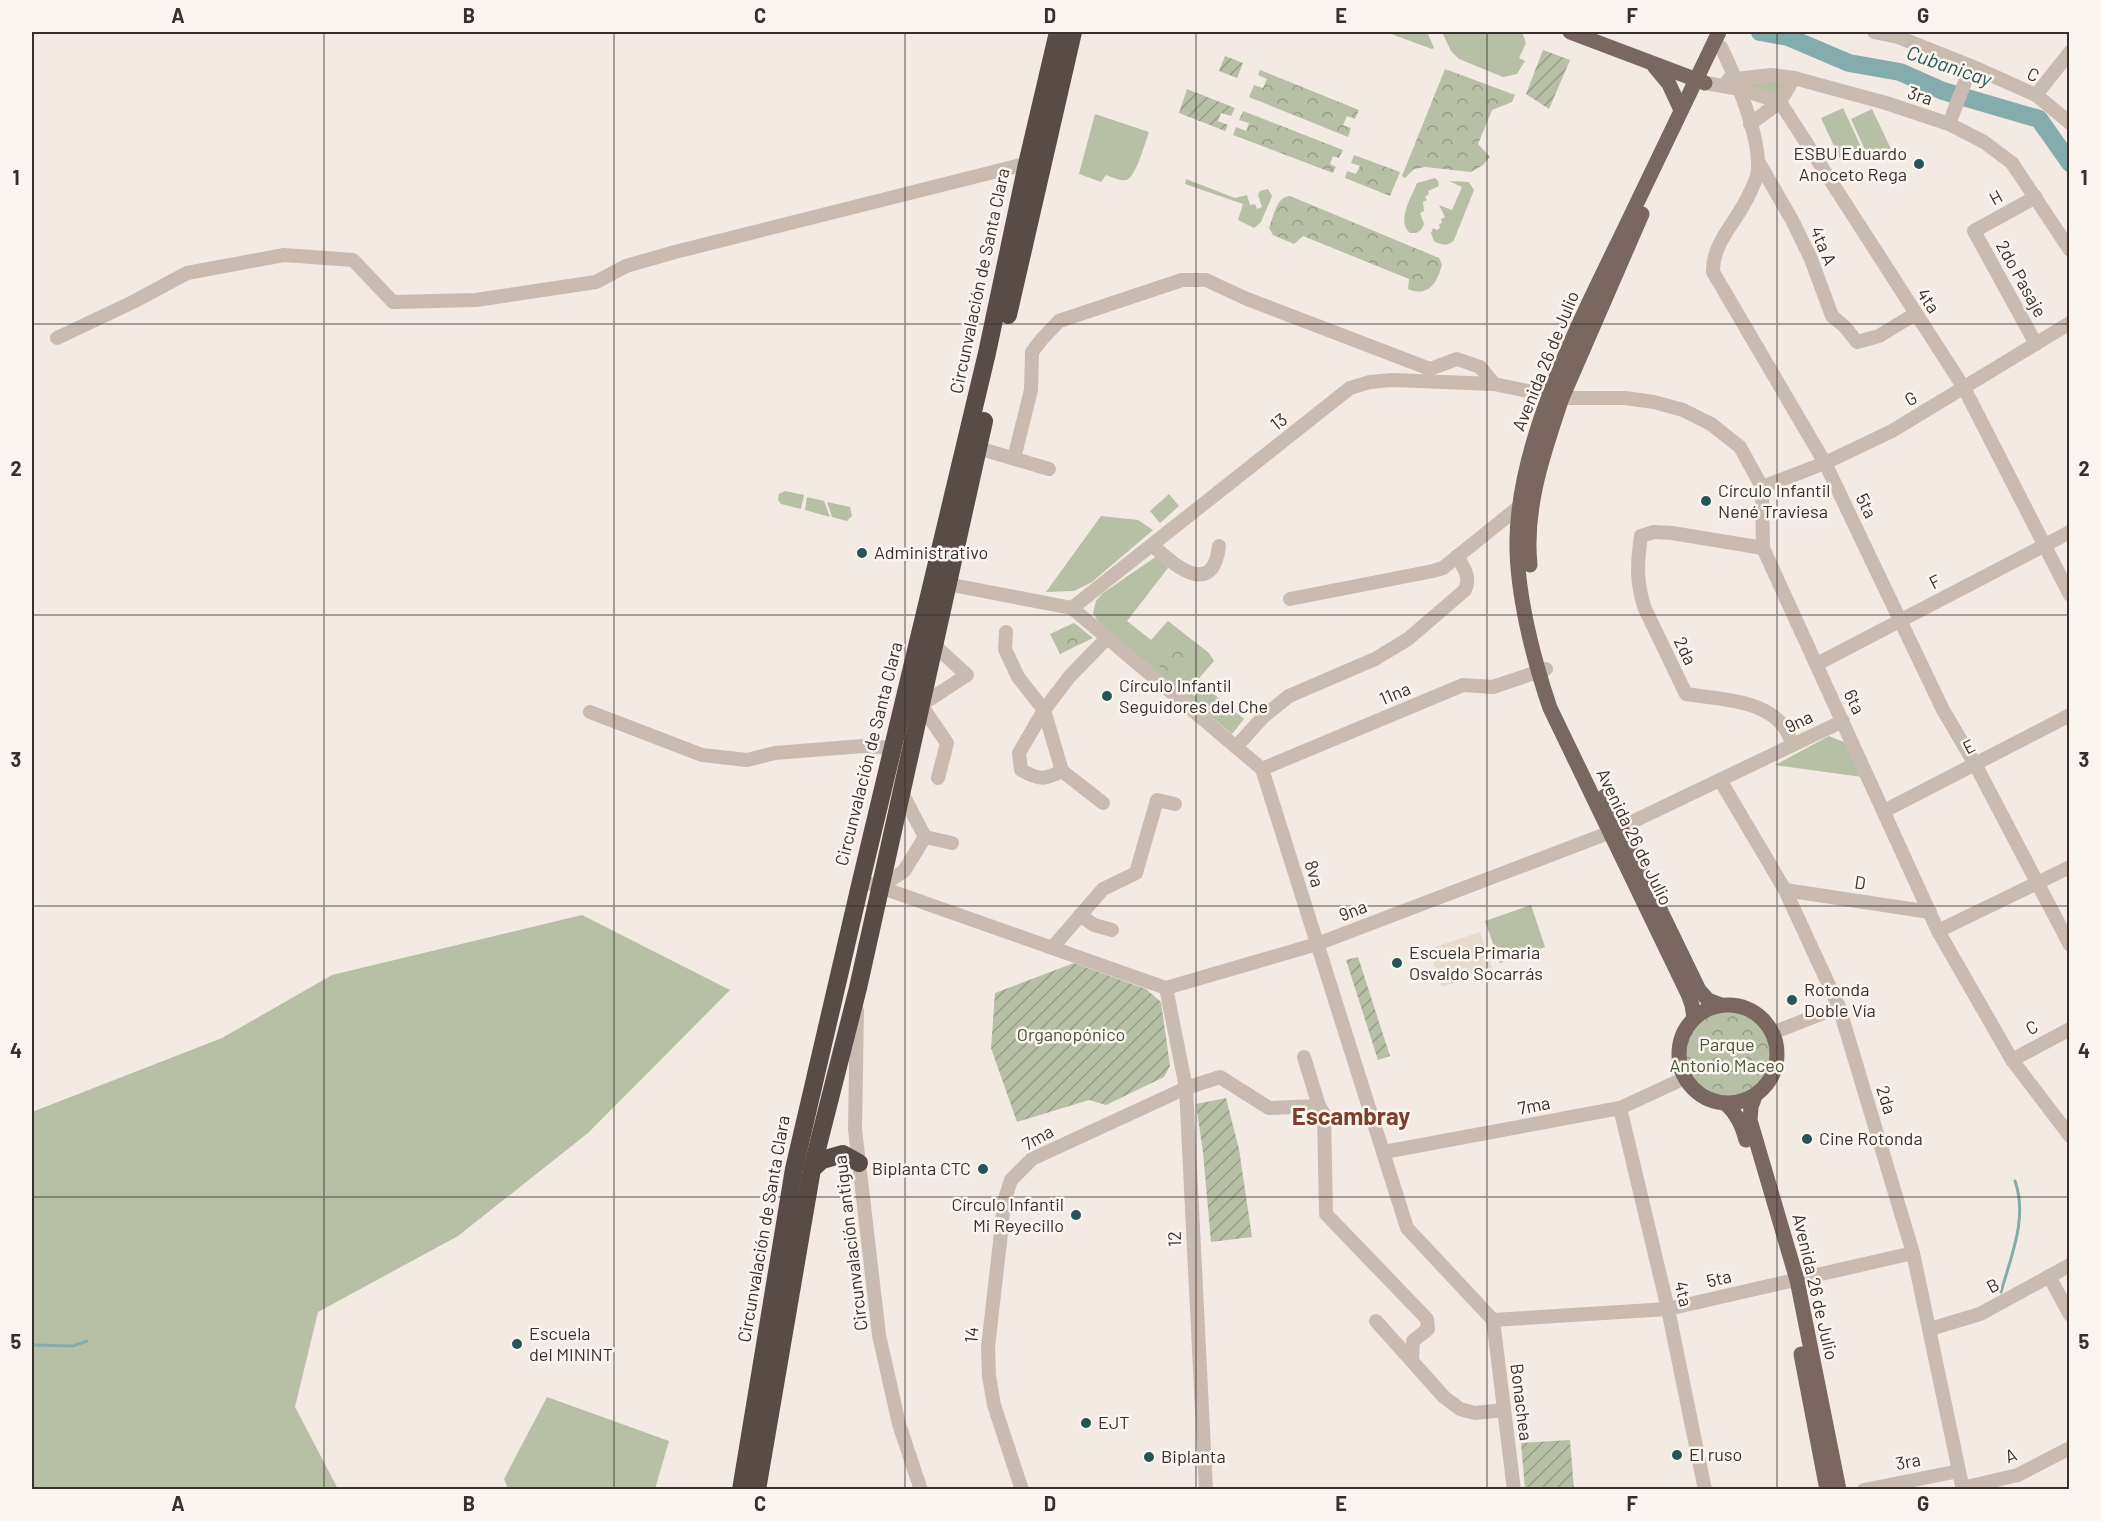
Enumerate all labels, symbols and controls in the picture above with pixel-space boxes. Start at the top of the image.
text: A [171,3,185,27]
text: B [463,3,475,27]
text: C [754,3,766,27]
text: D [1044,3,1056,27]
text: E [1335,3,1347,27]
text: F [1626,3,1638,27]
text: G [1917,3,1929,27]
water label: Cubanicay [1904,39,1996,91]
street label: C [2024,62,2043,86]
street label: 3ra [1905,81,1936,109]
place label: ESBU Eduardo Anoceto Rega [1793,142,1907,185]
marker: ESBU Eduardo Anoceto Rega [1912,157,1926,171]
text: 1 [12,165,20,189]
text: 1 [2080,165,2088,189]
street label: Circunvalación de Santa Clara [944,166,1014,396]
street label: H [1985,185,2006,210]
street label: 4ta A [1806,223,1842,268]
street label: 2do Pasaje [1992,236,2052,321]
street label: 4ta [1913,284,1945,317]
street label: Avenida 26 de Julio [1507,287,1583,434]
street label: G [1900,386,1921,410]
street label: 13 [1265,408,1291,435]
text: 2 [10,456,22,480]
text: 2 [2078,456,2090,480]
place label: Círculo Infantil Nené Traviesa [1718,479,1830,522]
street label: 5ta [1852,490,1882,522]
marker: Círculo Infantil Nené Traviesa [1699,494,1713,508]
place label: Administrativo [874,541,988,563]
marker: Administrativo [855,546,869,560]
street label: F [1925,569,1944,593]
street label: 2da [1670,633,1702,668]
street label: Circunvalación de Santa Clara [830,639,907,868]
place label: Círculo Infantil Seguidores del Che [1119,674,1268,717]
street label: 11na [1376,677,1413,709]
street label: 6ta [1840,686,1870,718]
marker: Círculo Infantil Seguidores del Che [1100,689,1114,703]
street label: 9na [1781,705,1816,737]
street label: E [1959,734,1978,758]
text: 3 [11,747,21,771]
text: 3 [2079,747,2089,771]
street label: Avenida 26 de Julio [1592,765,1678,908]
street label: 8va [1300,858,1329,890]
street label: D [1853,870,1867,894]
street label: 9na [1335,895,1370,925]
place label: Escuela Primaria Osvaldo Socarrás [1409,941,1543,984]
marker: Escuela Primaria Osvaldo Socarrás [1390,956,1404,970]
place label: Rotonda Doble Vía [1804,978,1876,1021]
marker: Rotonda Doble Vía [1785,993,1799,1007]
street label: C [2022,1015,2042,1039]
park label: Organopónico [1017,1023,1125,1045]
park label: Parque Antonio Maceo [1669,1033,1785,1076]
text: 4 [10,1038,22,1062]
text: 4 [2078,1038,2090,1062]
street label: 2da [1872,1083,1902,1117]
street label: 7ma [1516,1091,1552,1119]
district label: Escambray [1292,1101,1410,1130]
street label: Circunvalación de Santa Clara [732,1114,794,1344]
street label: 7ma [1018,1120,1057,1155]
place label: Cine Rotonda [1819,1127,1923,1149]
marker: Cine Rotonda [1800,1132,1814,1146]
street label: Circunvalación antigua [828,1154,872,1332]
place label: Biplanta CTC [872,1157,971,1179]
marker: Biplanta CTC [976,1162,990,1176]
place label: Círculo Infantil Mi Reyecillo [952,1193,1064,1236]
marker: Círculo Infantil Mi Reyecillo [1069,1208,1083,1222]
street label: Avenida 26 de Julio [1788,1212,1843,1362]
street label: 12 [1163,1231,1185,1247]
street label: 5ta [1704,1264,1733,1292]
street label: B [1982,1273,2003,1297]
street label: 4ta [1670,1279,1698,1309]
place label: Escuela del MININT [529,1322,613,1365]
street label: 14 [959,1326,983,1344]
text: 5 [11,1329,22,1353]
text: 5 [2079,1329,2090,1353]
marker: Escuela del MININT [510,1337,524,1351]
street label: Bonachea [1506,1362,1538,1442]
place label: EJT [1098,1411,1130,1433]
marker: EJT [1079,1416,1093,1430]
place label: El ruso [1689,1443,1742,1465]
street label: A [2002,1443,2020,1467]
place label: Biplanta [1161,1445,1226,1467]
marker: El ruso [1670,1448,1684,1462]
street label: 3ra [1893,1448,1922,1474]
marker: Biplanta [1142,1450,1156,1464]
text: A [171,1491,185,1515]
text: B [463,1491,475,1515]
text: C [754,1491,766,1515]
text: D [1044,1491,1056,1515]
text: E [1335,1491,1347,1515]
text: F [1626,1491,1638,1515]
text: G [1917,1491,1929,1515]

